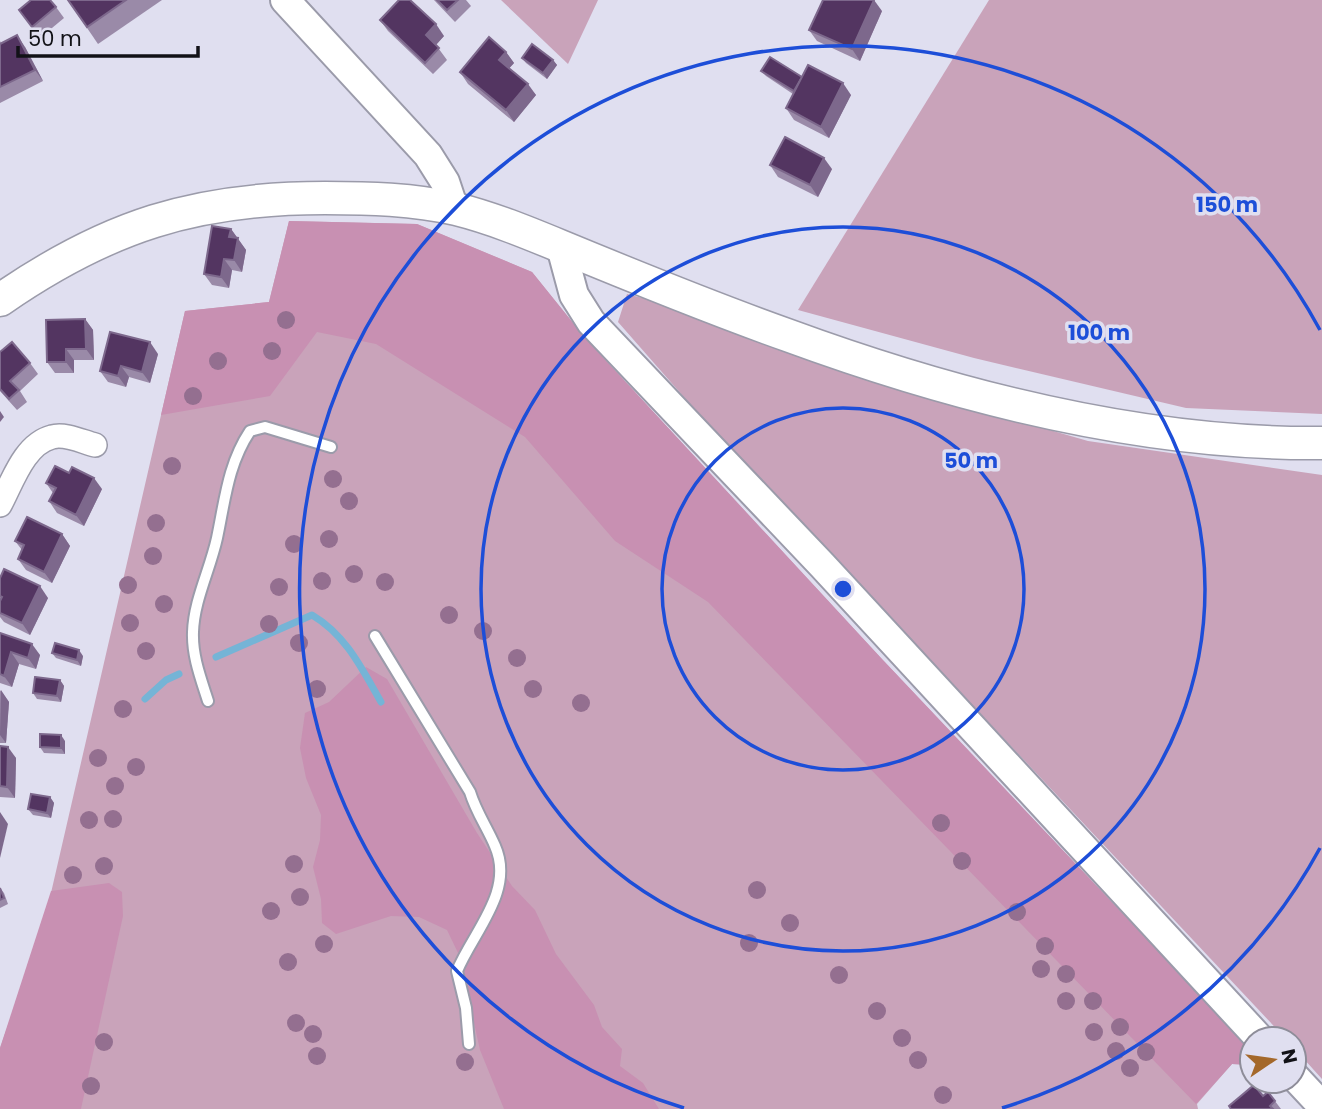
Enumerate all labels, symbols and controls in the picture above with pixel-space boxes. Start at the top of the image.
scale bar [18,14,198,58]
text: 50 m [28,24,82,53]
text: 150 m [1196,190,1258,219]
text: 100 m [1068,318,1130,347]
text: 50 m [944,446,998,475]
centre of rings [831,577,855,601]
north arrow [1238,1025,1308,1095]
text: N [1274,1046,1304,1066]

